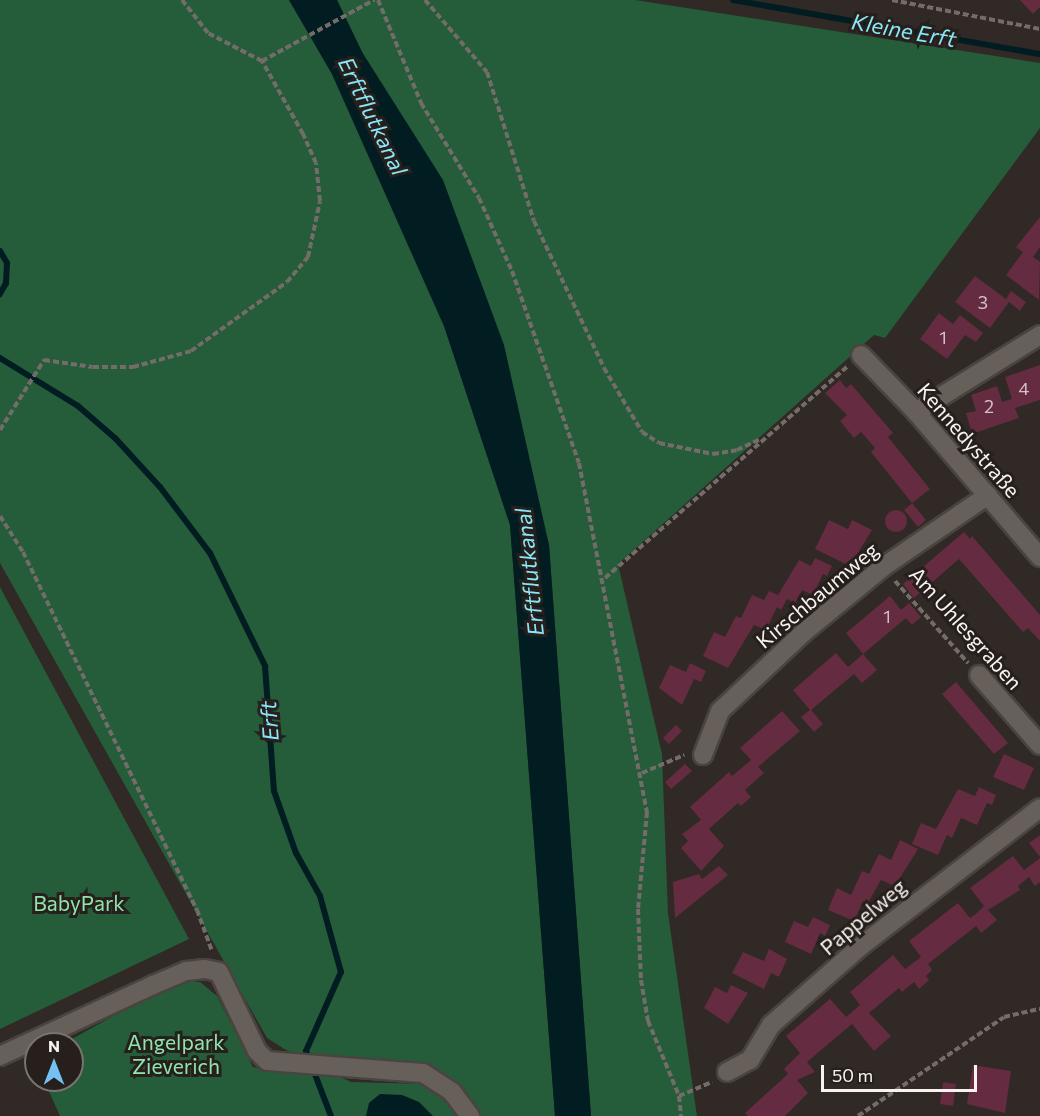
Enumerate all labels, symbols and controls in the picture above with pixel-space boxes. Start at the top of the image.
water label: Kleine Erft [850,8,958,52]
water label: Erftflutkanal [333,53,413,179]
house number: 3 [978,291,988,313]
house number: 1 [939,326,947,348]
house number: 4 [1019,377,1029,399]
street label: Kennedystraße [912,378,1026,502]
house number: 2 [984,395,994,417]
water label: Erftflutkanal [509,507,549,637]
street label: Kirschbaumweg [751,537,883,653]
street label: Am Uhlesgraben [904,562,1028,694]
house number: 1 [883,605,891,627]
water label: Erft [254,700,284,742]
street label: Pappelweg [815,874,911,960]
park label: BabyPark [33,890,125,916]
park label: Angelpark Zieverich [127,1029,225,1079]
north arrow [24,1032,84,1092]
text: N [48,1036,60,1055]
scale bar [824,1053,980,1091]
text: 50 m [832,1064,873,1086]

